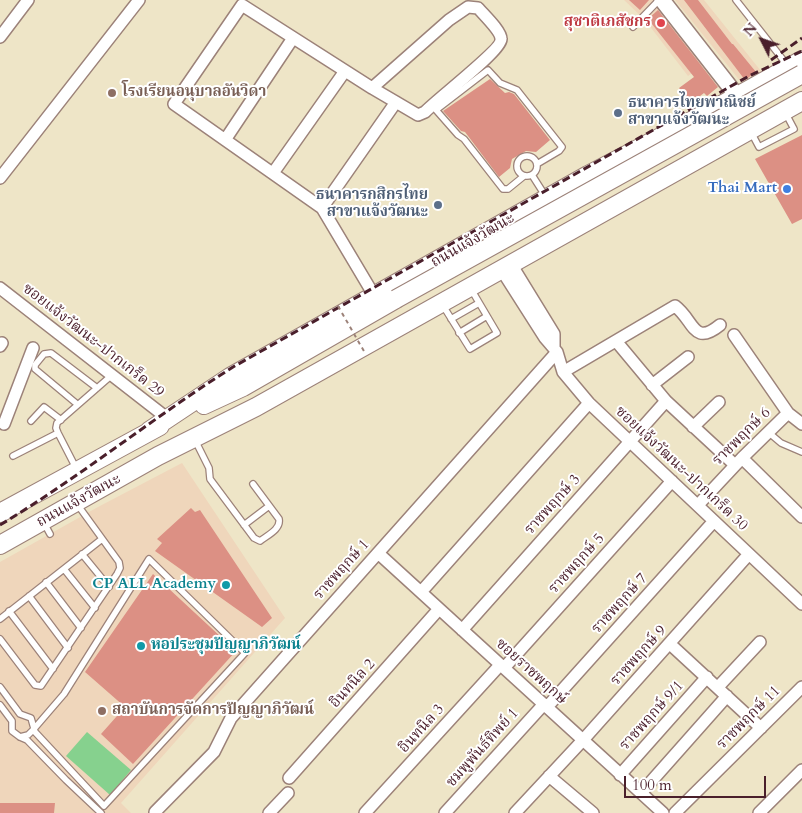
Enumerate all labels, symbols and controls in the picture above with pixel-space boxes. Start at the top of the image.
place label: สุชาติเภสัชกร [564,14,651,32]
north arrow [737,15,787,65]
marker: สุชาติเภสัชกร [655,17,667,29]
text: N [739,19,761,41]
place label: โรงเรียนอนุบาลอันวิดา [122,84,266,102]
marker: โรงเรียนอนุบาลอันวิดา [106,87,118,99]
place label: ธนาคารไทยพาณิชย์ สาขาแจ้งวัฒนะ [628,95,756,130]
marker: ธนาคารไทยพาณิชย์ สาขาแจ้งวัฒนะ [612,107,624,119]
place label: Thai Mart [707,180,777,198]
marker: Thai Mart [781,183,793,195]
place label: ธนาคารกสิกรไทย สาขาแจ้งวัฒนะ [316,187,428,222]
marker: ธนาคารกสิกรไทย สาขาแจ้งวัฒนะ [432,199,444,211]
street label: ถนนแจ้งวัฒนะ [428,210,518,272]
street label: ซอยแจ้งวัฒนะ-ปากเกร็ด 29 [19,280,167,402]
street label: ซอยแจ้งวัฒนะ-ปากเกร็ด 30 [611,403,751,535]
street label: ราชพฤกษ์ 6 [709,404,775,470]
street label: ถนนแจ้งวัฒนะ [34,470,124,532]
street label: ราชพฤกษ์ 3 [521,471,585,539]
street label: ราชพฤกษ์ 5 [545,530,609,598]
street label: ราชพฤกษ์ 1 [310,536,374,604]
street label: ราชพฤกษ์ 7 [588,570,652,638]
place label: CP ALL Academy [92,576,216,594]
marker: CP ALL Academy [220,579,232,591]
street label: ราชพฤกษ์ 9 [607,622,671,690]
street label: ซอยราชพฤกษ์ [492,635,570,709]
place label: หอประชุมปัญญาภิวัฒน์ [151,637,301,655]
marker: หอประชุมปัญญาภิวัฒน์ [135,640,147,652]
street label: อินทนิล 2 [327,656,379,712]
street label: ราชพฤกษ์ 9/1 [616,678,688,754]
street label: ราชพฤกษ์ 11 [713,682,785,754]
street label: อินทนิล 3 [396,701,448,757]
place label: สถาบันการจัดการปัญญาภิวัฒน์ [112,702,314,720]
marker: สถาบันการจัดการปัญญาภิวัฒน์ [96,705,108,717]
street label: ชมพูพันธ์ทิพย์ 1 [443,705,523,791]
scale bar [627,766,770,798]
text: 100 m [632,775,672,795]

